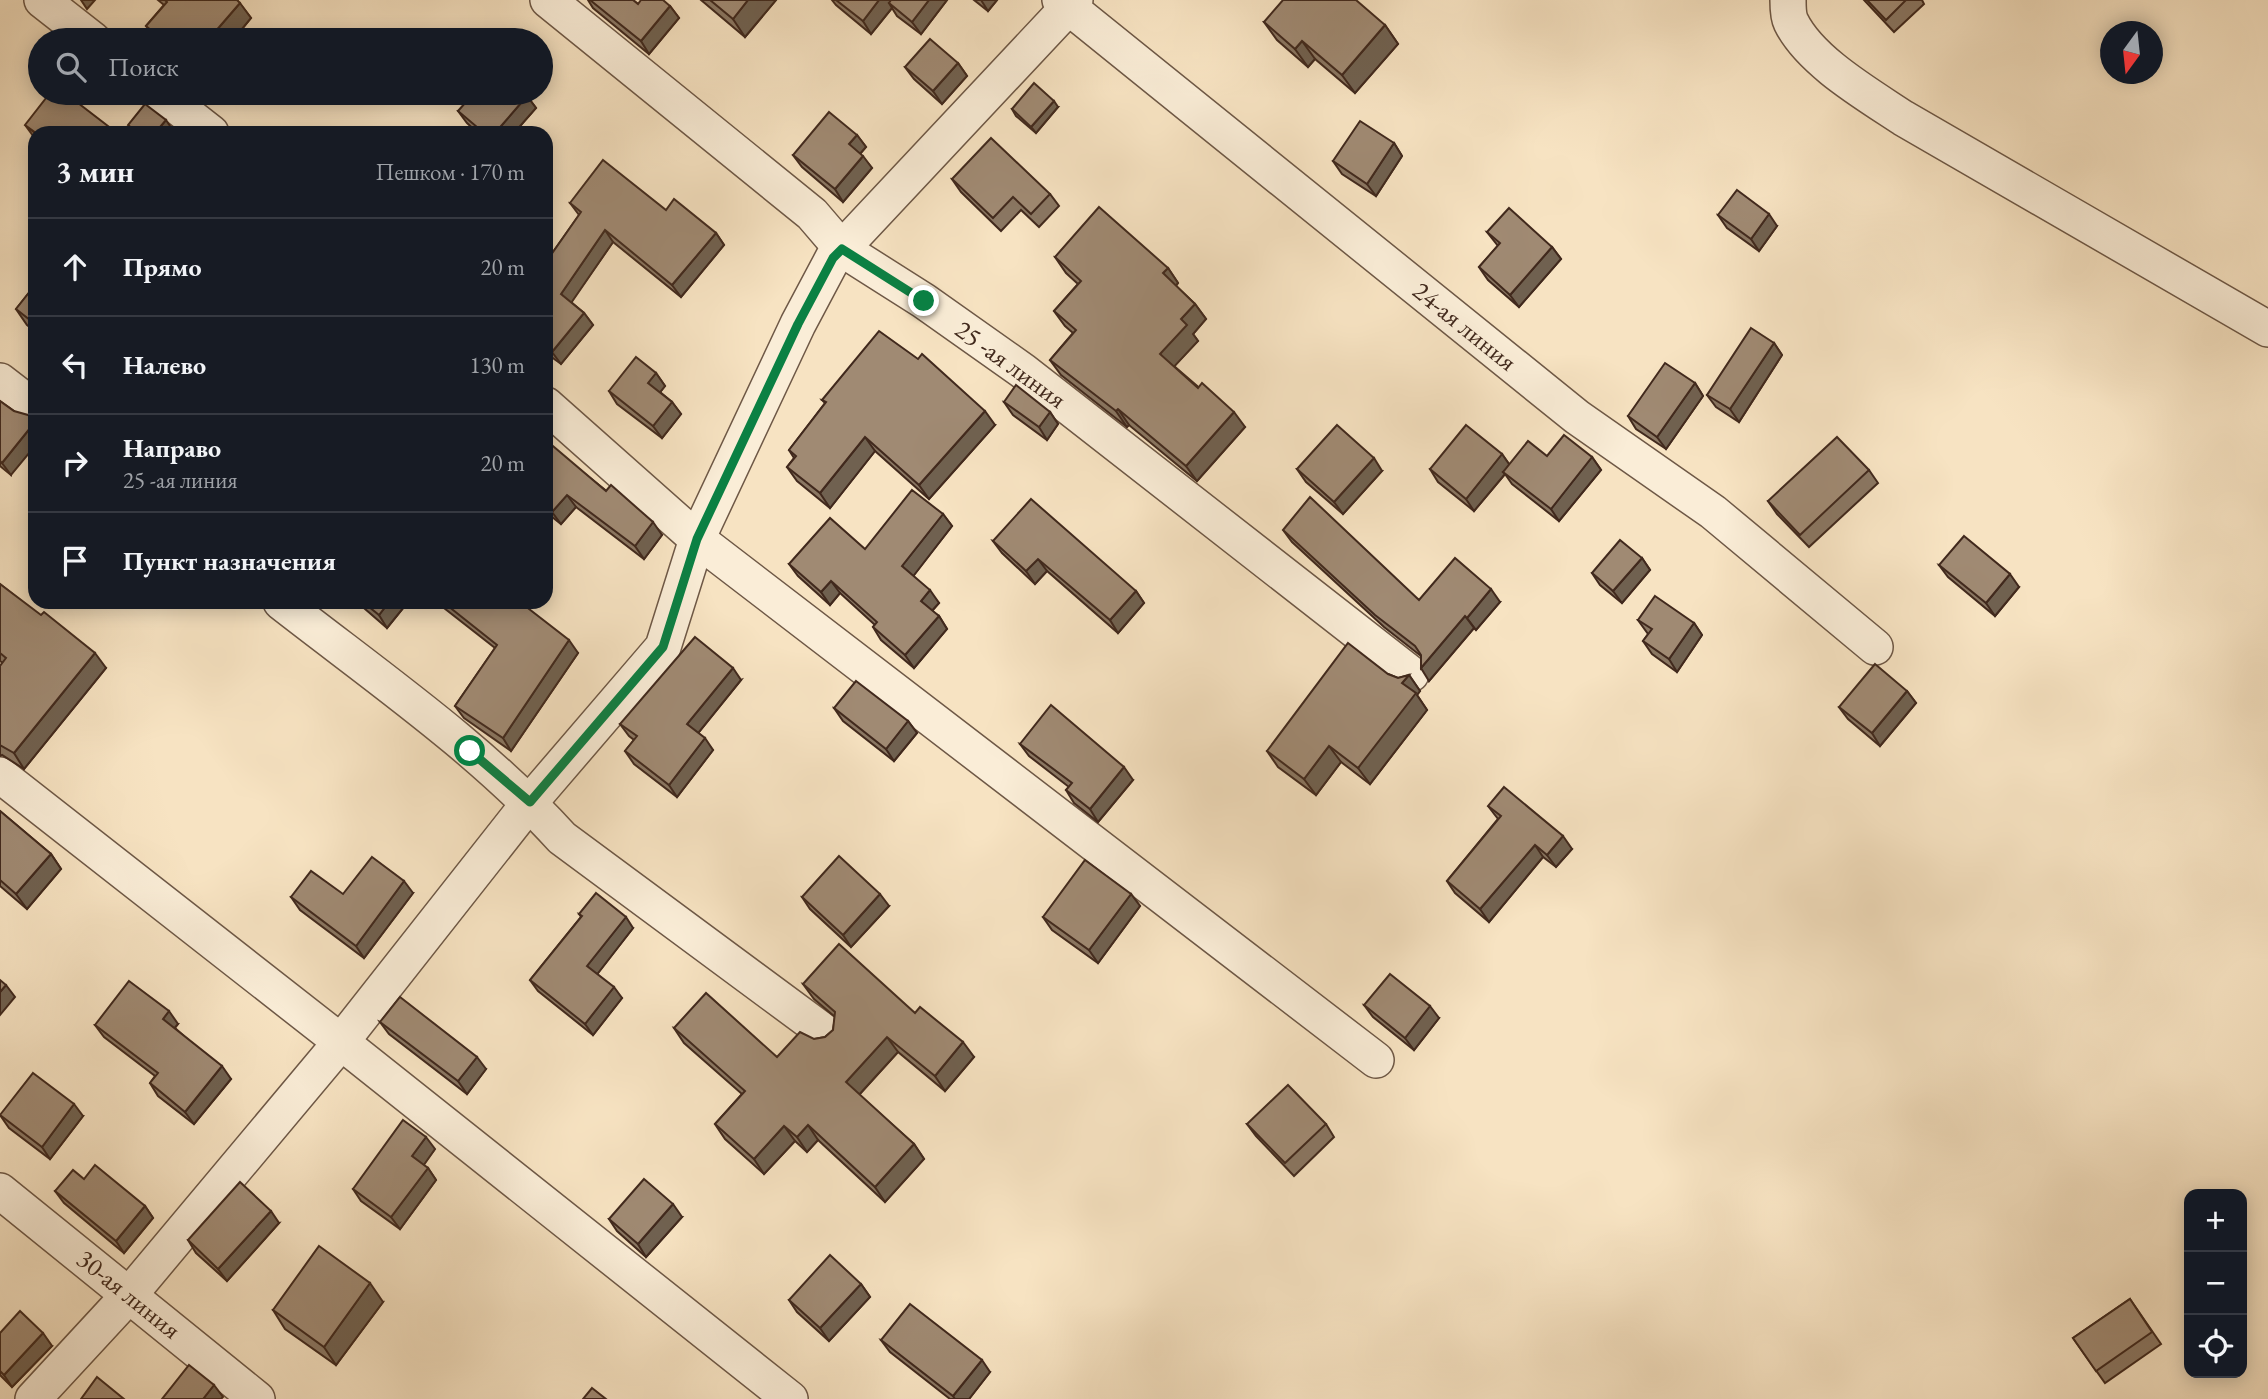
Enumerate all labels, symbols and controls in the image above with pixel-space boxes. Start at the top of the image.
north arrow [2100,21,2163,84]
search box [28,28,553,105]
icon: search [52,48,90,86]
text: Поиск [108,50,179,84]
text: 3 мин [56,152,134,191]
text: Пешком · 170 m [376,157,525,187]
icon: ahead [56,248,94,286]
text: Прямо [123,250,202,284]
text: 20 m [480,252,525,282]
street label: 24-ая линия [1406,274,1524,378]
route end [908,285,939,316]
street label: 25 -ая линия [949,312,1073,416]
icon: left [56,346,94,384]
text: Налево [123,348,206,382]
text: 130 m [469,350,525,380]
text: Направо [123,431,221,465]
icon: right [56,444,94,482]
text: 20 m [480,448,525,478]
text: 25 -ая линия [123,465,238,495]
icon: arrive [56,542,94,580]
text: Пункт назначения [123,544,336,578]
route start [454,735,485,766]
map controls [2184,1189,2247,1378]
button: + [2184,1189,2247,1252]
street label: 30-ая линия [70,1242,188,1346]
button: − [2184,1252,2247,1315]
button: locate [2184,1315,2247,1378]

